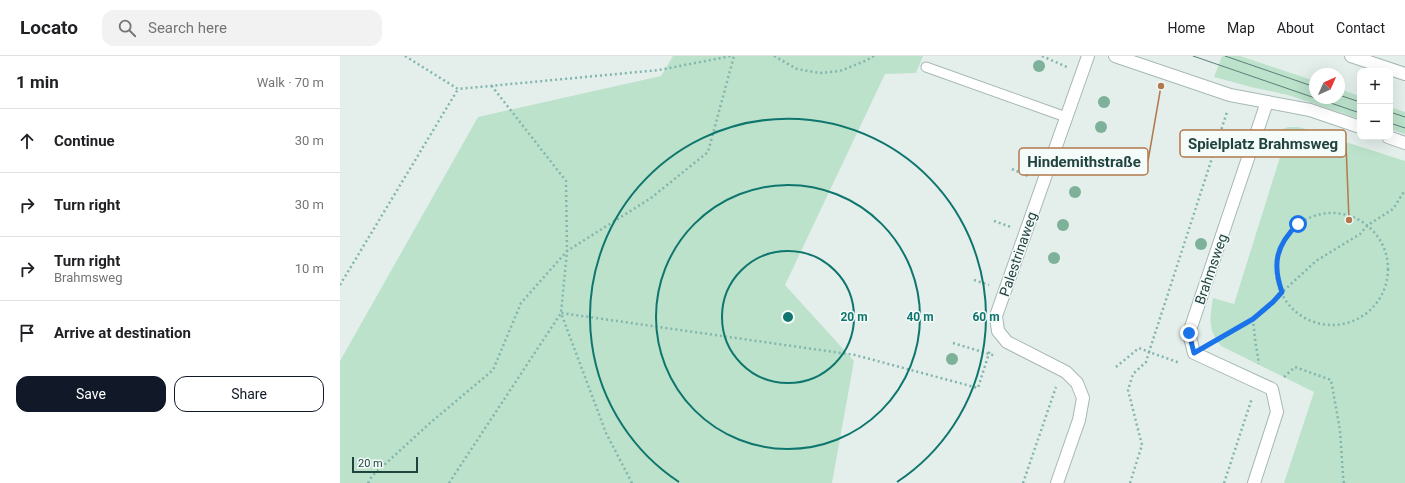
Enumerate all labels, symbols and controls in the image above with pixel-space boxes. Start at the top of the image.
search box [102,10,382,46]
text: Locato [20,16,78,39]
icon: search [116,17,138,39]
text: Search here [148,19,227,37]
text: Home [1167,20,1205,36]
text: Map [1227,20,1255,36]
text: About [1277,20,1314,36]
text: Contact [1336,20,1385,36]
north arrow [1309,68,1345,104]
map controls [1357,68,1393,140]
button: + [1357,68,1393,104]
text: 1 min [16,72,59,92]
text: Walk · 70 m [257,75,324,90]
button: − [1357,104,1393,140]
icon: ahead [16,130,38,152]
callout: Spielplatz Brahmsweg [1180,130,1346,157]
text: Continue [54,132,115,150]
text: 30 m [295,133,324,148]
text: Spielplatz Brahmsweg [1188,135,1338,153]
callout: Hindemithstraße [1019,148,1148,175]
text: Hindemithstraße [1027,153,1141,171]
icon: right [16,194,38,216]
text: Turn right [54,196,120,214]
text: 30 m [295,197,324,212]
street label: Palestrinaweg [996,210,1040,298]
route start [1289,215,1307,233]
street label: Brahmsweg [1191,231,1231,307]
text: Turn right [54,252,120,270]
icon: right [16,258,38,280]
text: 10 m [295,261,324,276]
text: Brahmsweg [54,270,123,285]
centre of rings [781,310,795,324]
text: 20 m [840,310,868,324]
text: 40 m [906,310,934,324]
text: 60 m [972,310,1000,324]
icon: arrive [16,322,38,344]
text: Arrive at destination [54,324,191,342]
route end [1180,324,1198,342]
button: Save [16,376,166,412]
button: Share [174,376,324,412]
scale bar [352,455,418,474]
text: 20 m [358,457,383,470]

